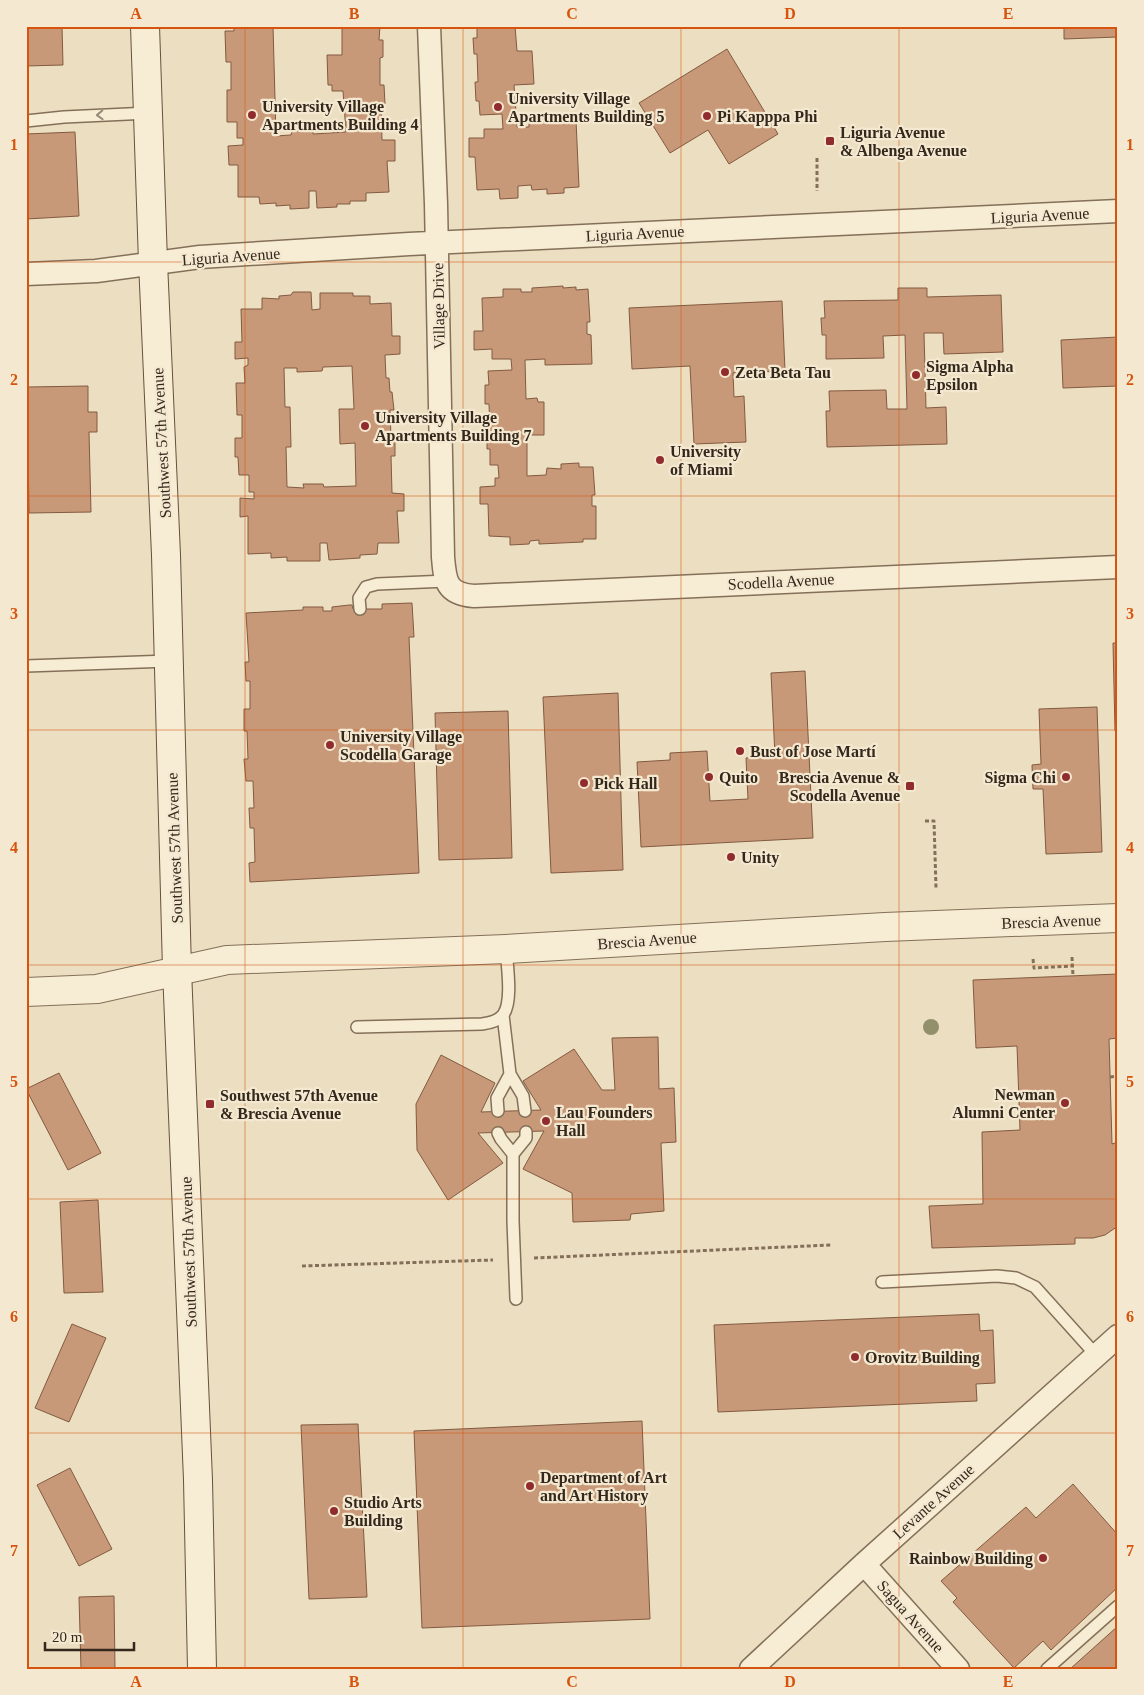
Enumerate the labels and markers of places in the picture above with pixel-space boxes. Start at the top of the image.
place label: University Village Apartments Building 5 [508,90,664,126]
place label: University Village Apartments Building 4 [262,98,418,134]
marker: University Village Apartments Building 5 [492,101,504,113]
place label: Pi Kapppa Phi [717,108,818,126]
marker: University Village Apartments Building 4 [246,109,258,121]
marker: Pi Kapppa Phi [701,110,713,122]
place label: Liguria Avenue & Albenga Avenue [840,124,967,160]
marker: Liguria Avenue & Albenga Avenue [824,135,836,147]
place label: Sigma Alpha Epsilon [926,358,1014,394]
place label: Zeta Beta Tau [735,364,831,381]
marker: Zeta Beta Tau [719,366,731,378]
marker: Sigma Alpha Epsilon [910,369,922,381]
place label: University Village Apartments Building 7 [375,409,531,445]
marker: University Village Apartments Building 7 [359,420,371,432]
place label: University of Miami [670,443,741,478]
marker: University of Miami [654,454,666,466]
place label: University Village Scodella Garage [340,728,462,764]
marker: University Village Scodella Garage [324,739,336,751]
place label: Bust of Jose Martí [750,743,876,760]
marker: Bust of Jose Martí [734,745,746,757]
place label: Quito [719,769,758,786]
place label: Brescia Avenue & Scodella Avenue [779,769,900,804]
place label: Sigma Chi [984,769,1057,787]
marker: Quito [703,771,715,783]
marker: Sigma Chi [1060,771,1072,783]
place label: Pick Hall [594,775,658,792]
marker: Pick Hall [578,777,590,789]
marker: Brescia Avenue & Scodella Avenue [904,780,916,792]
place label: Unity [741,849,779,867]
marker: Unity [725,851,737,863]
place label: Newman Alumni Center [952,1086,1055,1121]
place label: Southwest 57th Avenue & Brescia Avenue [220,1087,378,1122]
marker: Newman Alumni Center [1059,1097,1071,1109]
marker: Southwest 57th Avenue & Brescia Avenue [204,1098,216,1110]
place label: Lau Founders Hall [556,1104,652,1139]
marker: Lau Founders Hall [540,1115,552,1127]
place label: Orovitz Building [865,1349,980,1367]
marker: Orovitz Building [849,1351,861,1363]
place label: Department of Art and Art History [540,1469,668,1505]
marker: Department of Art and Art History [524,1480,536,1492]
place label: Studio Arts Building [344,1494,422,1530]
marker: Studio Arts Building [328,1505,340,1517]
place label: Rainbow Building [909,1550,1033,1568]
marker: Rainbow Building [1037,1552,1049,1564]

